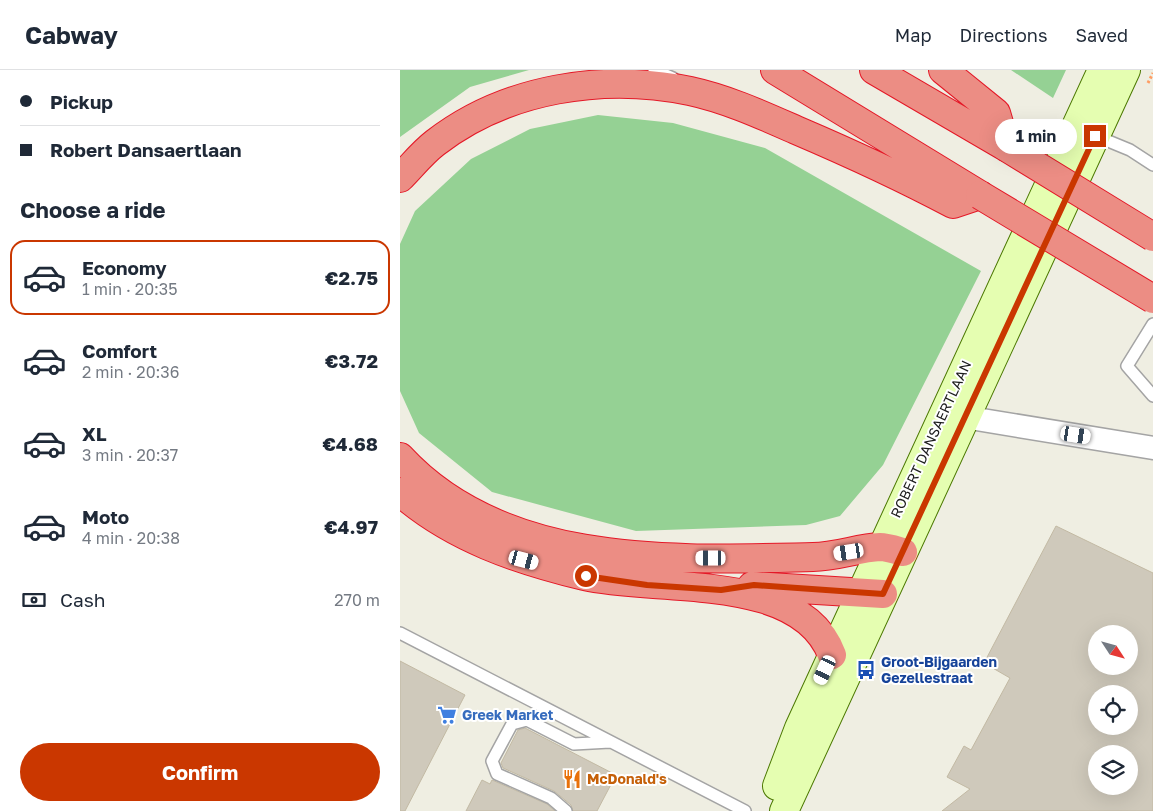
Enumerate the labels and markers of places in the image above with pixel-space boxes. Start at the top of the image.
place label: Groot-Bijgaarden Gezellestraat [881,653,997,686]
bus stop icon: Groot-Bijgaarden Gezellestraat [855,659,877,681]
supermarket icon: Greek Market [436,704,458,726]
place label: Greek Market [462,706,554,723]
restaurant icon: McDonald's [561,768,583,790]
place label: McDonald's [587,770,667,787]

